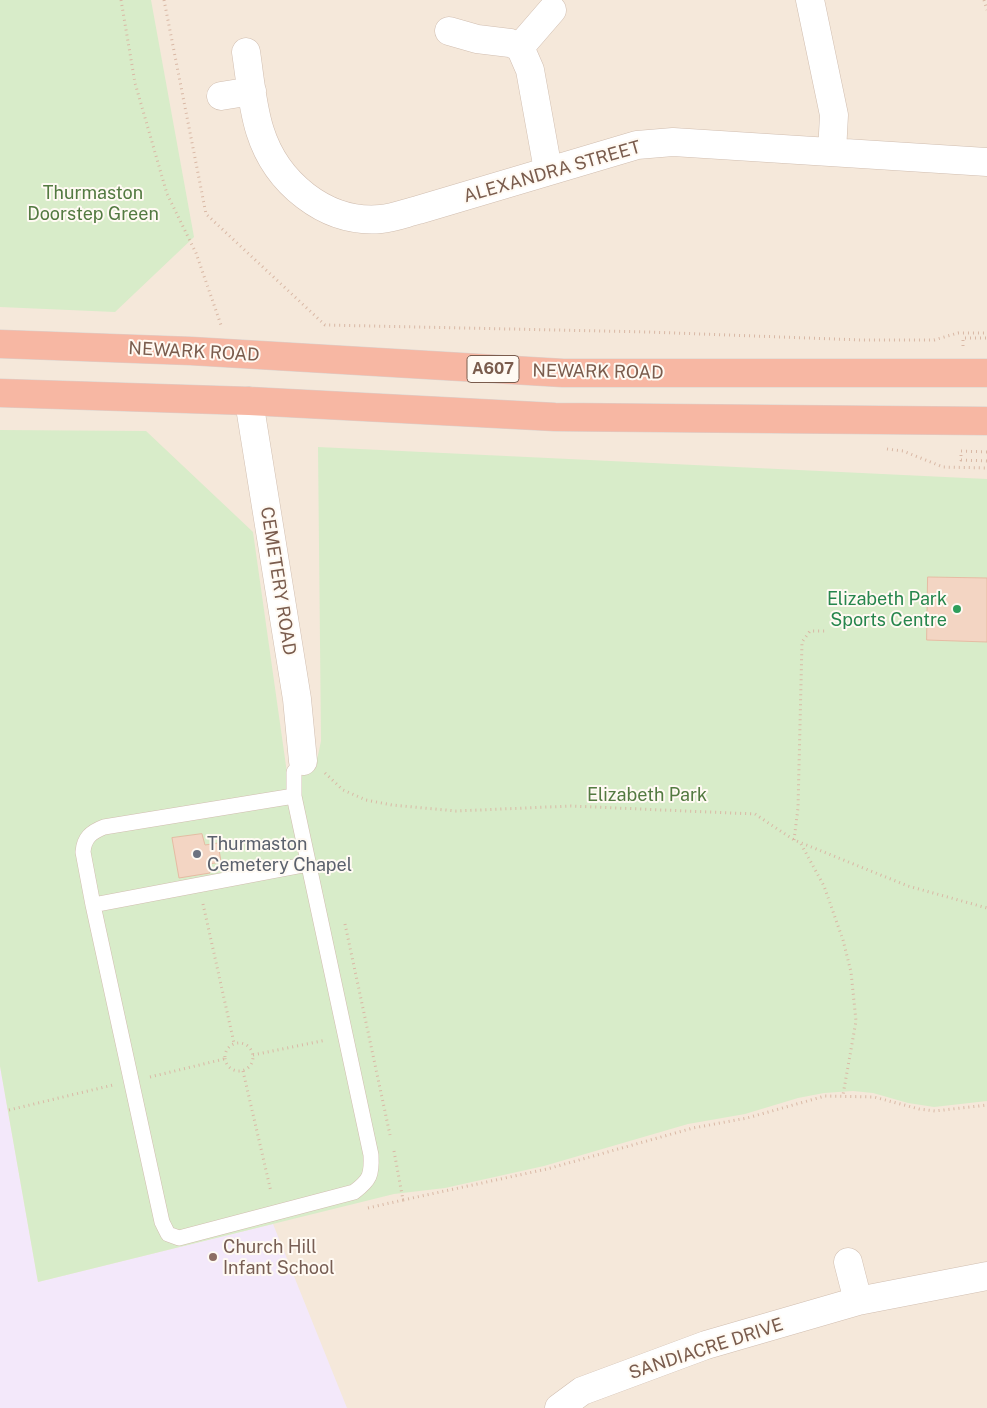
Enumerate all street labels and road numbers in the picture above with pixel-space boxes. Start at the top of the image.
street label: ALEXANDRA STREET [461,136,643,208]
street label: NEWARK ROAD [128,338,260,366]
road number: A607 [467,356,519,382]
street label: NEWARK ROAD [532,360,664,384]
street label: CEMETERY ROAD [256,505,300,657]
street label: SANDIACRE DRIVE [626,1314,786,1384]

